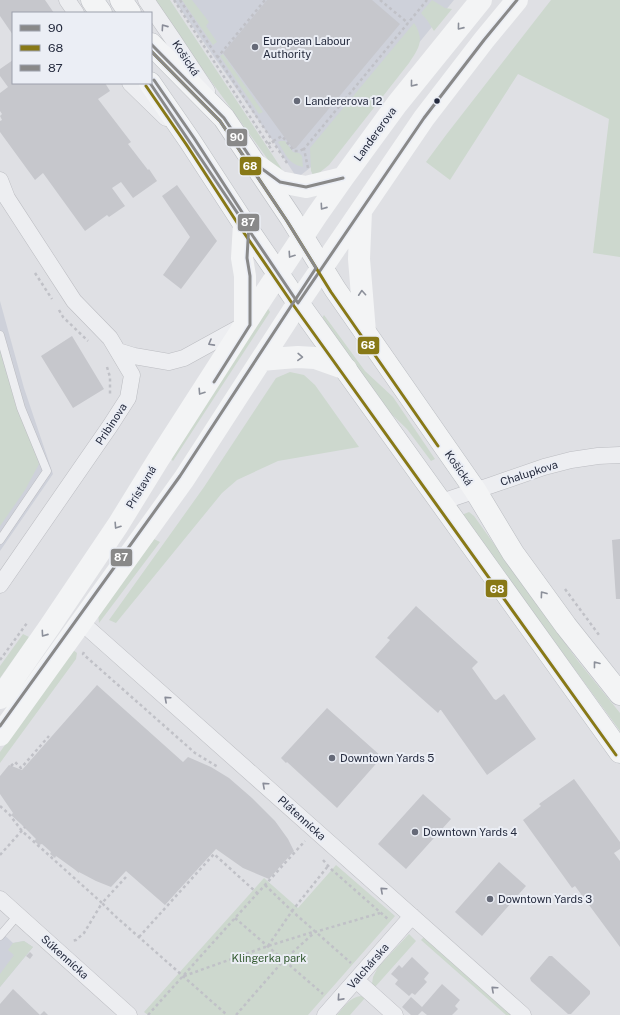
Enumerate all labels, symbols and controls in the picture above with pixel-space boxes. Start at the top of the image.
legend [12,12,152,84]
text: 90 [48,21,63,35]
one-way arrow [457,22,464,30]
one-way arrow [162,24,169,31]
place label: European Labour Authority [263,35,350,60]
street label: Košická [170,38,202,78]
text: 68 [48,41,63,55]
marker: European Labour Authority [250,42,260,52]
text: 87 [48,61,63,75]
one-way arrow [411,80,418,87]
place label: Landererova 12 [305,95,383,107]
marker: Landererova 12 [292,96,302,106]
unlabelled marker [432,96,442,106]
street label: Landererova [351,105,399,163]
line badge: 90 [226,128,248,147]
text: 90 [230,131,244,143]
line badge: 68 [239,156,262,176]
text: 68 [243,160,257,172]
one-way arrow [320,203,328,210]
line badge: 87 [237,213,260,232]
text: 87 [241,216,255,228]
one-way arrow [288,251,295,258]
one-way arrow [357,290,366,296]
line badge: 68 [357,336,380,355]
one-way arrow [208,338,215,346]
text: 68 [361,339,375,351]
one-way arrow [297,353,303,362]
one-way arrow [199,388,206,395]
street label: Pribinova [93,401,129,447]
street label: Košická [443,448,475,488]
street label: Chalupkova [499,458,559,488]
street label: Prístavná [124,464,158,510]
one-way arrow [114,522,122,529]
line badge: 87 [110,548,133,567]
text: 87 [114,551,128,563]
line badge: 68 [485,579,508,598]
text: 68 [490,583,504,595]
one-way arrow [541,592,548,599]
one-way arrow [41,630,49,637]
one-way arrow [594,661,601,668]
one-way arrow [165,696,172,703]
place label: Downtown Yards 5 [340,752,434,764]
marker: Downtown Yards 5 [327,753,337,763]
one-way arrow [262,783,269,790]
street label: Plátennícka [276,794,328,842]
place label: Downtown Yards 4 [423,826,517,838]
marker: Downtown Yards 4 [410,827,420,837]
one-way arrow [380,888,387,895]
place label: Downtown Yards 3 [498,893,592,905]
marker: Downtown Yards 3 [485,894,495,904]
street label: Súkennícka [39,933,91,981]
street label: Valchárska [345,941,391,991]
park label: Klingerka park [232,952,306,964]
one-way arrow [491,987,498,994]
one-way arrow [337,993,345,1001]

